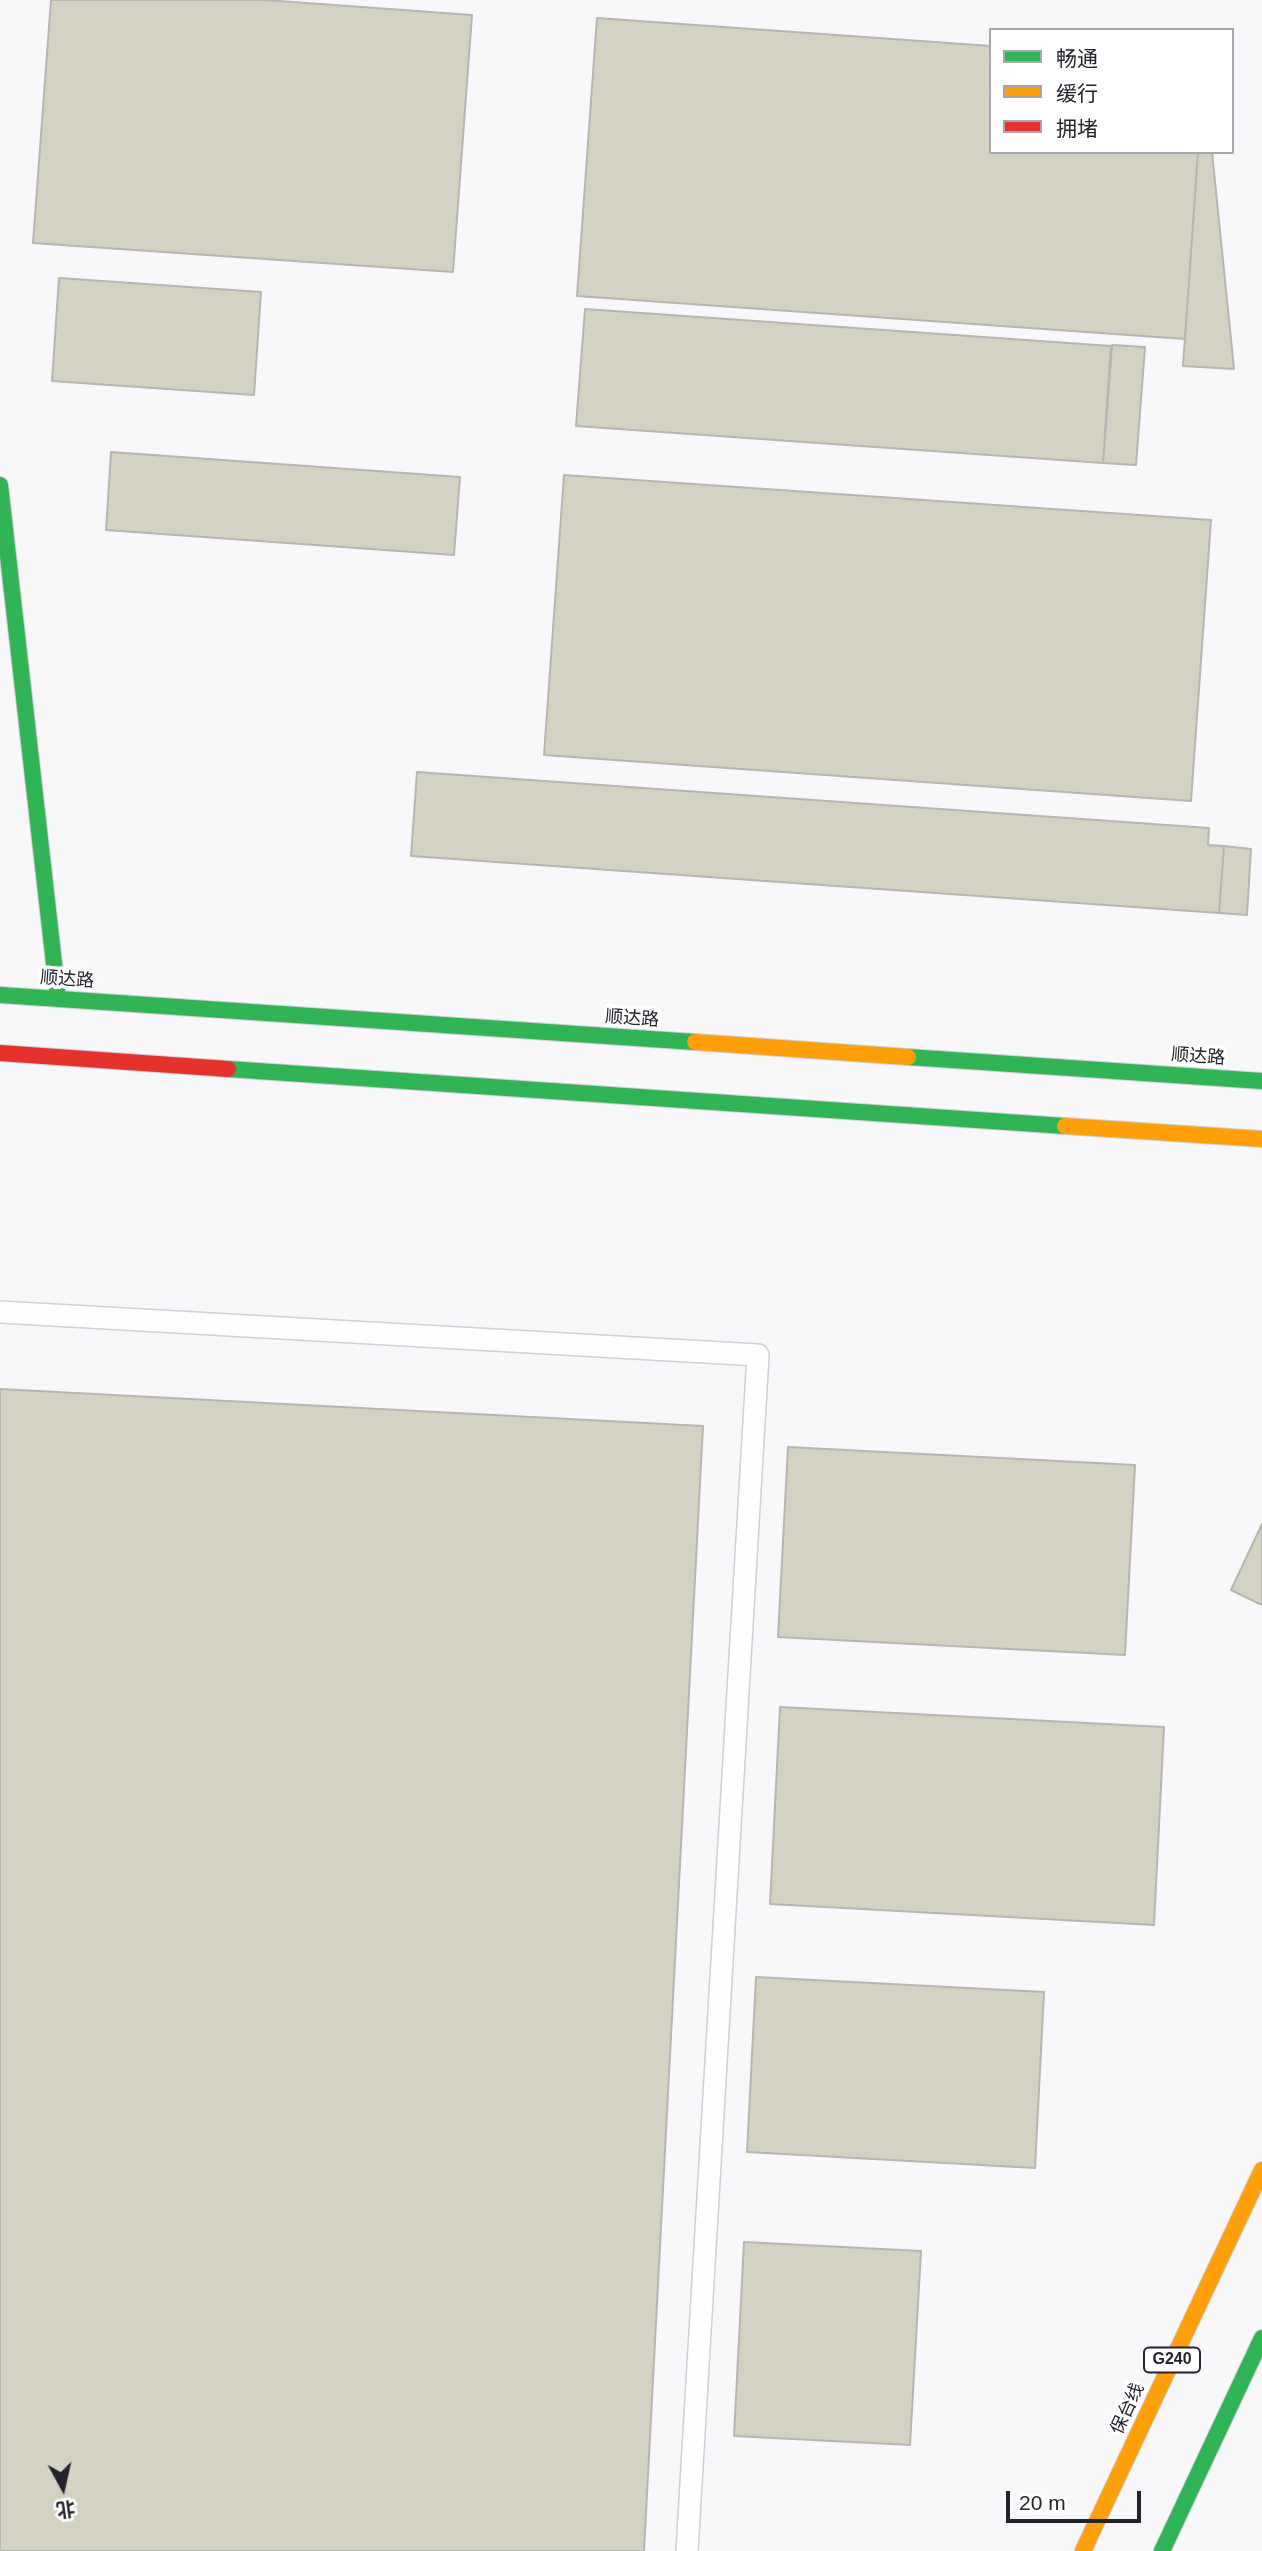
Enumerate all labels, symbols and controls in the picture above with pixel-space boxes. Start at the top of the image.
legend [989,28,1234,154]
text: 畅通 [1056,47,1098,70]
text: 缓行 [1056,82,1098,105]
text: 拥堵 [1056,117,1098,140]
street label: 顺达路 [39,967,95,993]
street label: 顺达路 [604,1006,660,1032]
street label: 顺达路 [1170,1044,1226,1070]
road number: G240 [1144,2348,1200,2372]
street label: 保台线 [1107,2380,1149,2438]
north arrow [28,2453,98,2523]
scale bar [1010,2478,1145,2522]
text: 20 m [1019,2491,1066,2514]
text: 北 [55,2498,77,2521]

